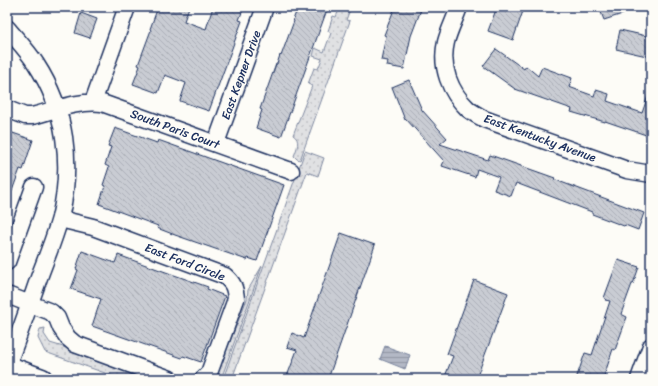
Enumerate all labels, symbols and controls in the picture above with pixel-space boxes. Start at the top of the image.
street label: East Kepner Drive [215,27,267,123]
street label: South Paris Court [127,103,224,156]
street label: East Kentucky Avenue [481,107,600,169]
street label: East Ford Circle [141,237,229,287]

